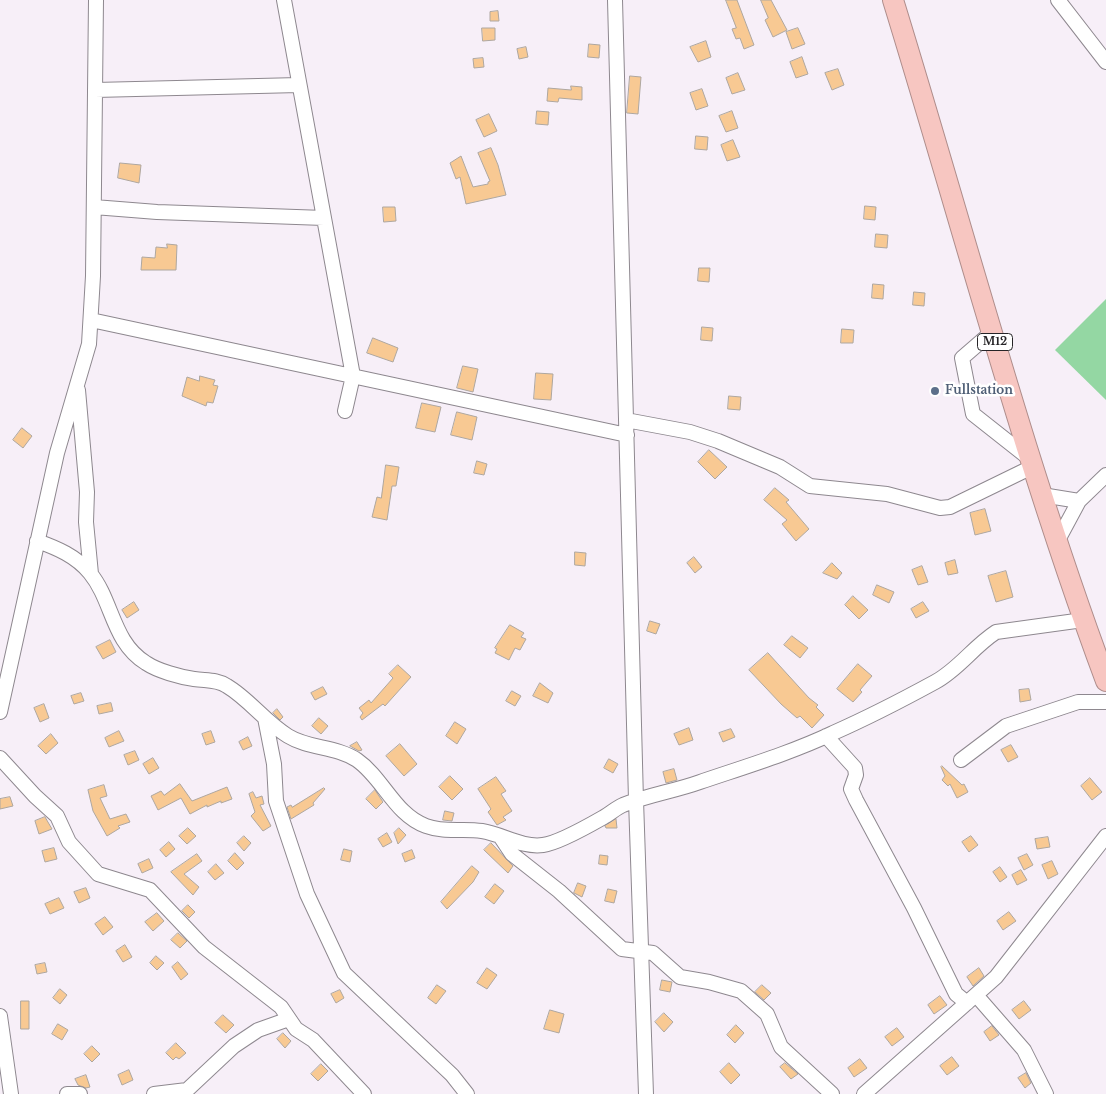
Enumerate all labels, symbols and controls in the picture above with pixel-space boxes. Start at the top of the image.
road number: M12 [978,334,1012,351]
place label: Fullstation [945,384,1013,398]
marker: Fullstation [929,385,941,397]

